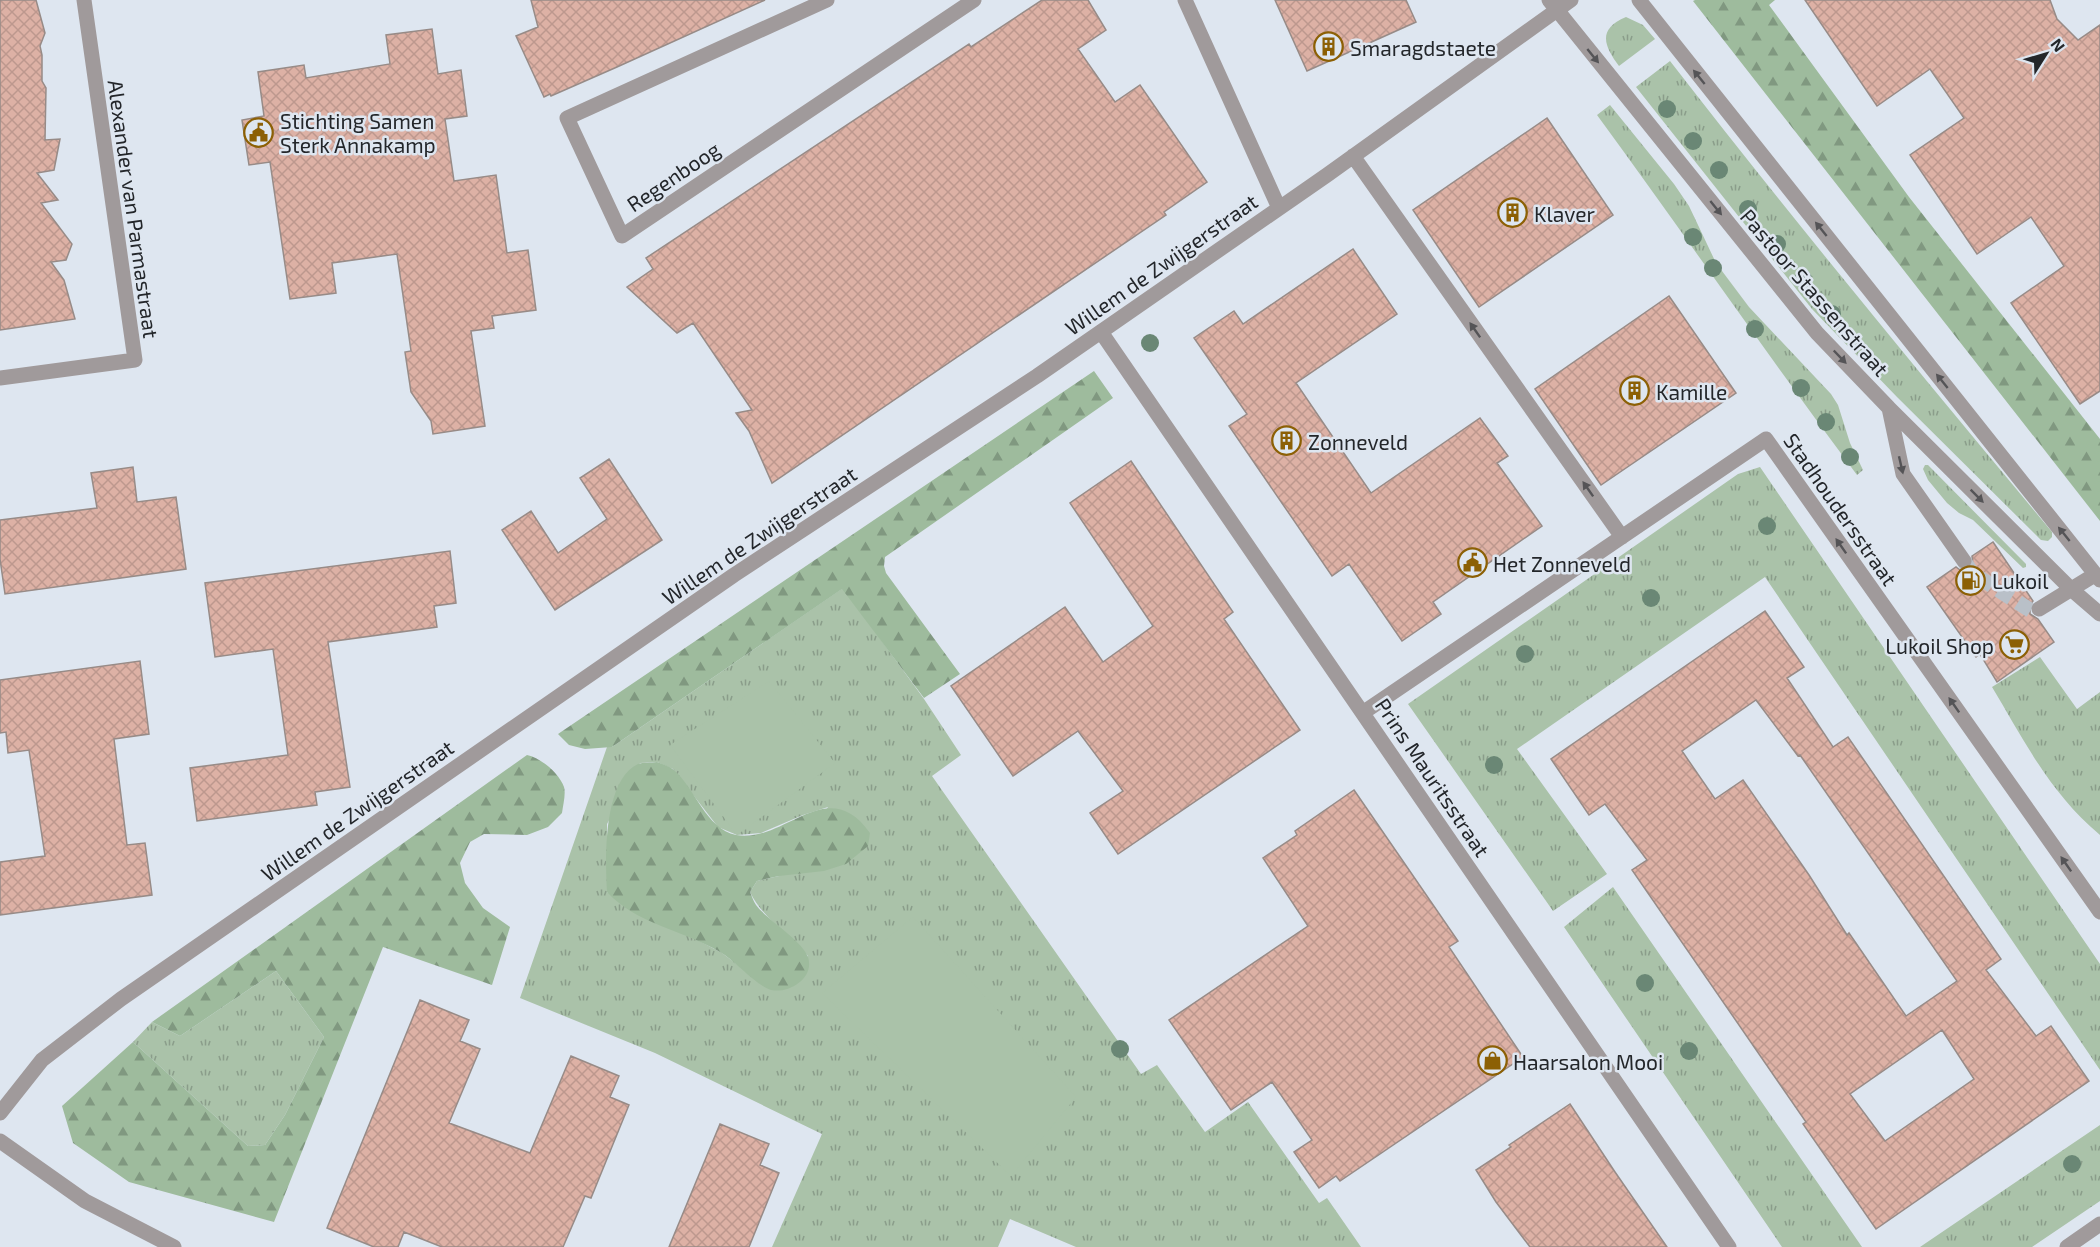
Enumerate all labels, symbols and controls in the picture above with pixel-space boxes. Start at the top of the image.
north arrow [2016,24,2076,84]
building icon: Smaragdstaete [1313,31,1345,63]
text: N [2047,34,2069,55]
place label: Smaragdstaete [1350,35,1496,60]
one-way arrow [1586,48,1599,63]
one-way arrow [1694,69,1706,84]
street label: Alexander van Parmastraat [103,78,165,340]
place label: Stichting Samen Sterk Annakamp [280,108,436,157]
public building icon: Stichting Samen Sterk Annakamp [243,116,275,148]
street label: Regenboog [622,136,724,216]
street label: Willem de Zwijgerstraat [1060,188,1263,341]
building icon: Klaver [1497,197,1529,229]
one-way arrow [1709,200,1721,215]
place label: Klaver [1534,201,1595,226]
street label: Pastoor Stassenstraat [1736,203,1894,381]
one-way arrow [1814,221,1827,237]
one-way arrow [1470,322,1481,338]
one-way arrow [1833,350,1847,364]
one-way arrow [1937,374,1949,389]
building icon: Kamille [1619,375,1651,407]
place label: Kamille [1656,379,1727,404]
building icon: Zonneveld [1271,425,1303,457]
street label: Stadhoudersstraat [1779,428,1903,590]
place label: Zonneveld [1308,429,1408,454]
one-way arrow [1897,456,1907,474]
street label: Willem de Zwijgerstraat [657,461,861,610]
one-way arrow [1582,482,1594,498]
one-way arrow [1970,489,1985,503]
one-way arrow [2057,526,2070,542]
one-way arrow [1835,538,1847,554]
public building icon: Het Zonneveld [1456,547,1488,579]
place label: Het Zonneveld [1493,551,1631,576]
fuel station icon: Lukoil [1955,564,1987,596]
place label: Lukoil [1992,568,2049,593]
supermarket icon: Lukoil Shop [1999,629,2031,661]
place label: Lukoil Shop [1885,633,1994,658]
street label: Prins Mauritsstraat [1371,693,1495,861]
one-way arrow [1948,697,1960,713]
street label: Willem de Zwijgerstraat [256,734,459,887]
one-way arrow [2060,857,2072,873]
shop icon: Haarsalon Mooi [1476,1045,1508,1077]
place label: Haarsalon Mooi [1513,1049,1663,1074]

